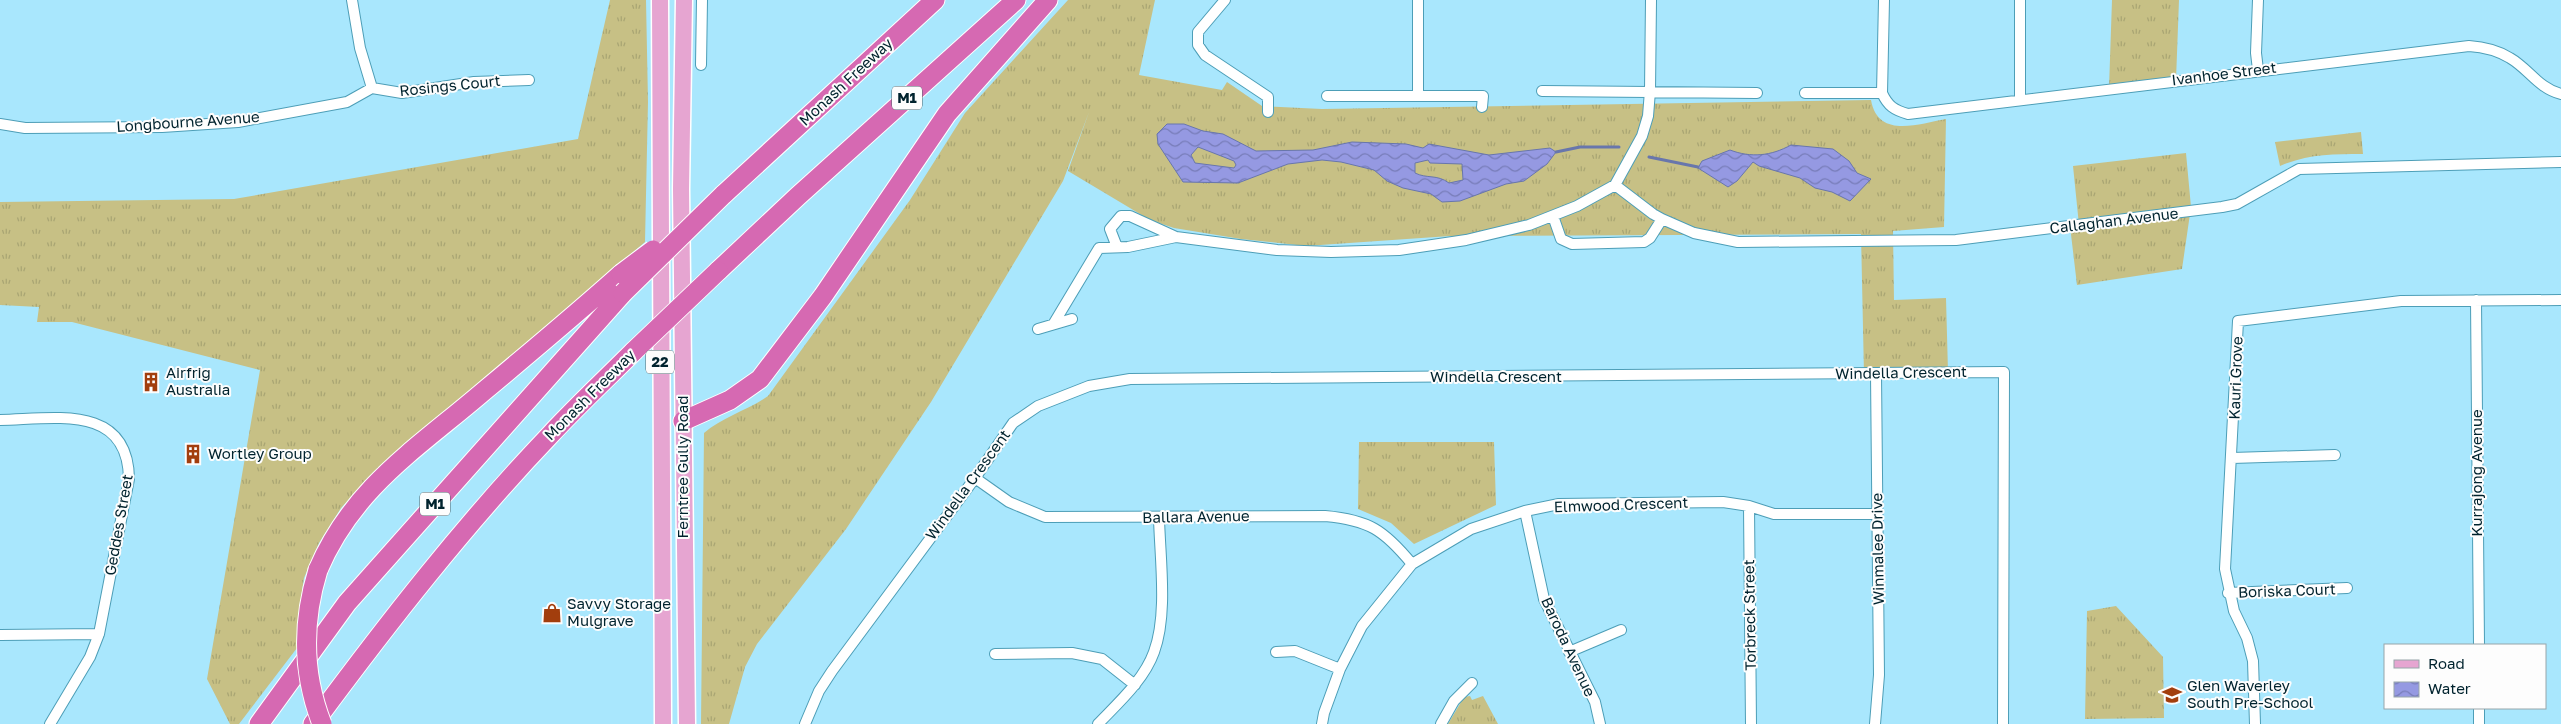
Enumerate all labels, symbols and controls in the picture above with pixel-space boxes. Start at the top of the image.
street label: Monash Freeway [795,33,896,129]
street label: Ivanhoe Street [2170,58,2277,88]
street label: Rosings Court [398,71,501,99]
road number: M1 [892,86,922,110]
street label: Longbourne Avenue [116,107,260,135]
street label: Callaghan Avenue [2048,203,2180,237]
street label: Kauri Grove [2225,336,2245,420]
street label: Monash Freeway [540,345,639,443]
road number: 22 [646,351,674,374]
street label: Windella Crescent [1835,362,1967,382]
place label: Airfrig Australia [166,363,230,398]
street label: Windella Crescent [1430,367,1562,385]
building icon: Airfrig Australia [140,371,162,393]
street label: Ferntree Gully Road [673,395,691,539]
street label: Kurrajong Avenue [2467,409,2485,537]
street label: Windella Crescent [921,426,1013,543]
building icon: Wortley Group [182,443,204,465]
place label: Wortley Group [208,444,312,462]
street label: Geddes Street [100,473,136,577]
road number: M1 [420,492,450,516]
street label: Winmalee Drive [1867,492,1887,605]
street label: Elmwood Crescent [1553,493,1689,515]
street label: Ballara Avenue [1142,506,1250,526]
street label: Torbreck Street [1739,559,1759,671]
street label: Boriska Court [2238,579,2336,601]
place label: Savvy Storage Mulgrave [567,594,671,629]
street label: Baroda Avenue [1538,594,1600,699]
shop icon: Savvy Storage Mulgrave [541,602,563,624]
legend [2384,644,2546,709]
text: Road [2428,654,2465,672]
place label: Glen Waverley South Pre-School [2187,676,2314,711]
text: Water [2428,679,2471,697]
school or university icon: Glen Waverley South Pre-School [2161,684,2183,706]

